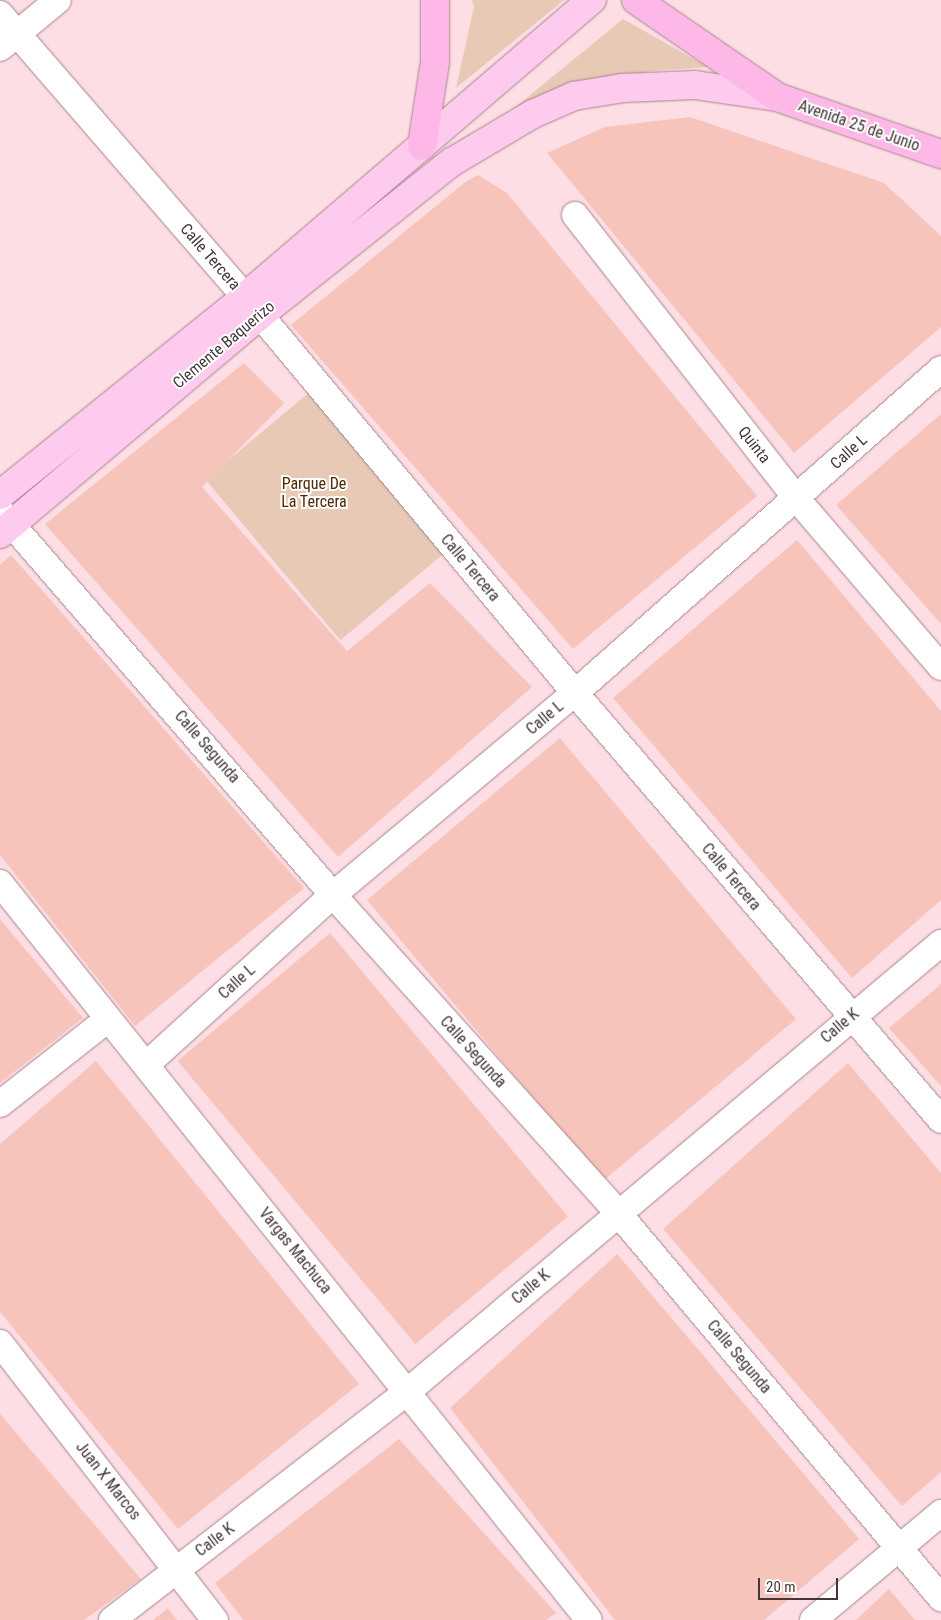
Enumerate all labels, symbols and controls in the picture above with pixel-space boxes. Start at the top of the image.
street label: Avenida 25 de Junio [796,96,922,156]
street label: Calle Tercera [176,220,244,294]
street label: Clemente Baquerizo [169,297,279,393]
street label: Quinta [734,423,774,467]
street label: Calle L [827,431,871,473]
park label: Parque De La Tercera [281,474,347,512]
street label: Calle Tercera [436,530,504,606]
street label: Calle L [522,697,568,739]
street label: Calle Segunda [170,707,244,787]
street label: Calle Tercera [697,839,765,915]
street label: Calle L [215,961,259,1003]
street label: Calle K [817,1005,863,1047]
street label: Calle Segunda [436,1012,510,1092]
street label: Vargas Machuca [254,1204,336,1298]
street label: Calle K [508,1266,554,1308]
street label: Calle Segunda [703,1316,775,1398]
street label: Juan X Marcos [71,1438,145,1524]
street label: Calle K [192,1519,238,1561]
scale bar [761,1568,841,1600]
text: 20 m [766,1578,796,1596]

